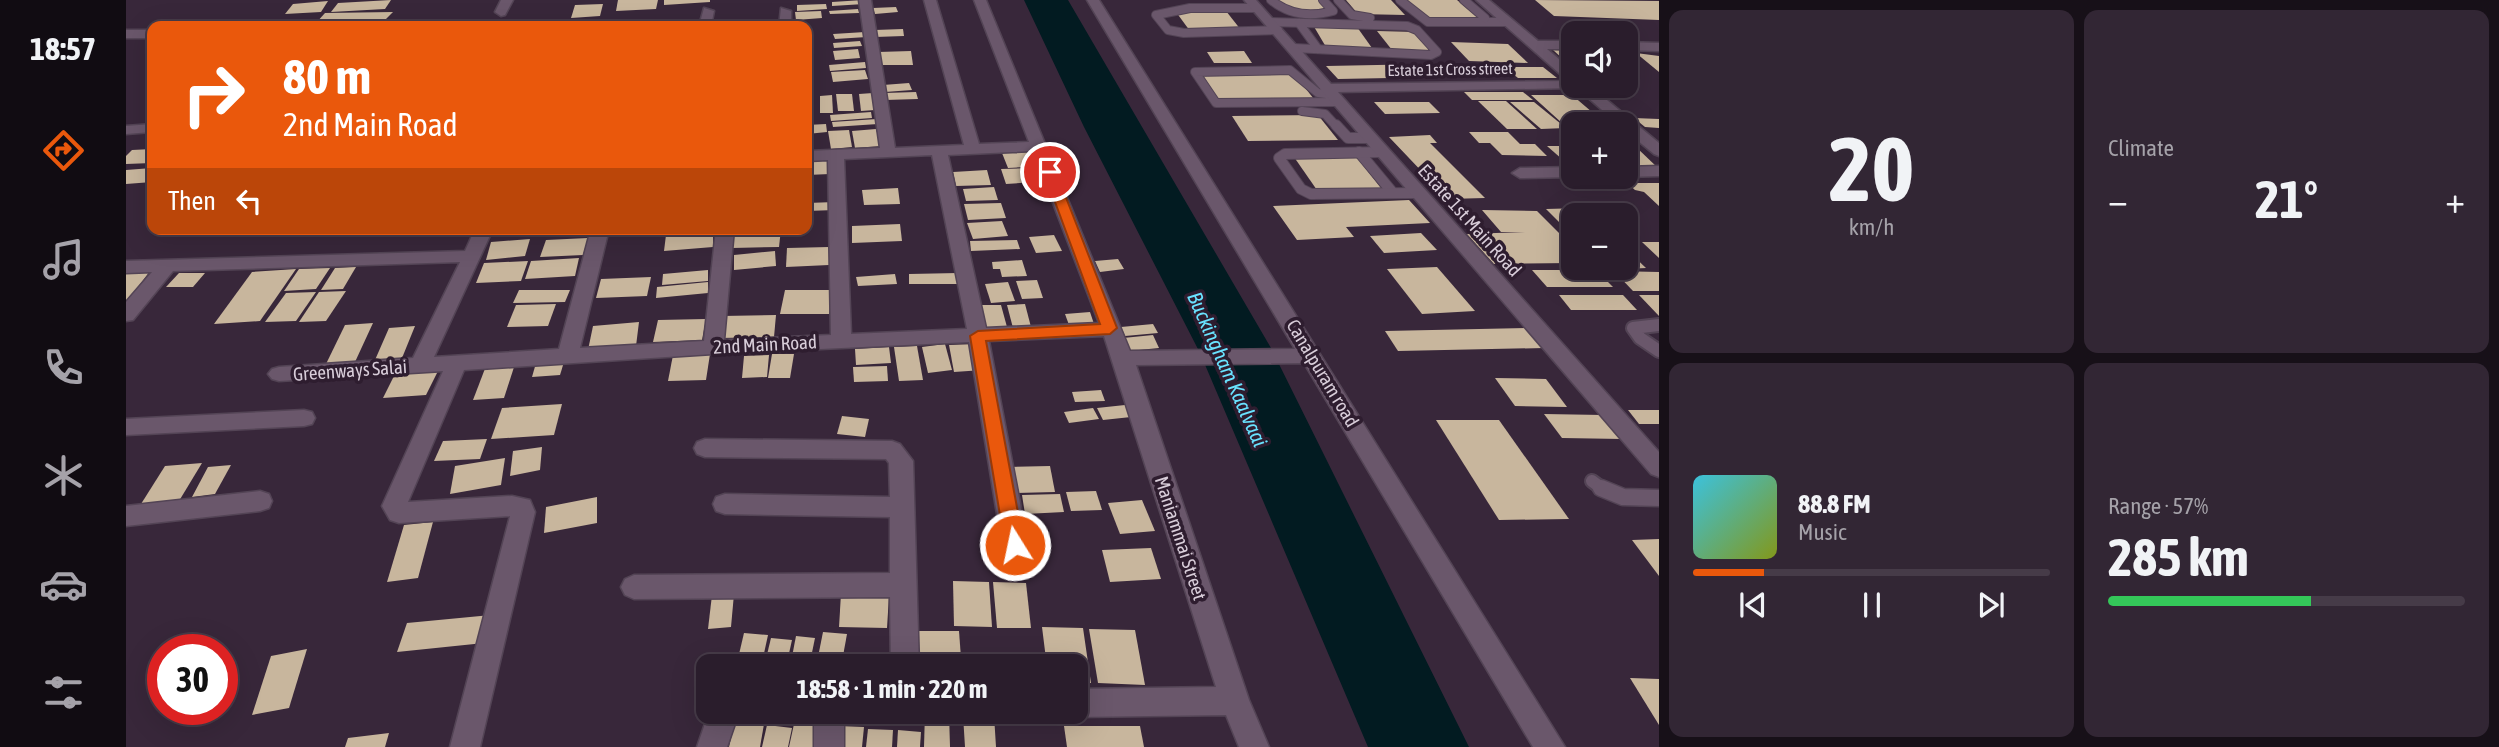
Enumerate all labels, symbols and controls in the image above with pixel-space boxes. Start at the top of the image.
map controls [1561,21,1638,280]
button: sound [1561,21,1638,98]
text: 18:57 [30,30,96,67]
text: 80 m [283,48,371,104]
icon: right [168,49,259,140]
street label: Estate 1st Cross street [1387,59,1513,79]
text: 2nd Main Road [283,106,458,143]
button: + [1561,112,1638,189]
text: 20 [1829,116,1914,220]
icon: directions [39,126,88,175]
text: Climate [2108,135,2174,161]
pin [1020,142,1080,202]
icon: arrive [1031,153,1069,191]
street label: Estate 1st Main Road [1414,159,1526,281]
text: 21° [2255,169,2318,229]
text: − [2108,178,2128,221]
text: + [2445,178,2465,221]
icon: left [230,182,268,220]
text: Then [168,186,216,216]
button: − [1561,203,1638,280]
text: km/h [1849,214,1894,240]
icon: music [39,235,88,284]
water label: Buckingham Kaalvaai [1183,288,1273,450]
street label: Canalpuram road [1282,315,1364,431]
street label: 2nd Main Road [713,330,817,358]
icon: phone [39,343,88,392]
street label: Greenways Salai [292,355,408,385]
icon: climate [39,451,88,500]
street label: Maniammai Street [1151,473,1211,603]
text: 88.8 FM [1798,489,1871,519]
text: Range · 57% [2108,493,2208,519]
position arrow [978,508,1052,582]
text: Music [1798,519,1846,545]
text: 285 km [2108,527,2249,587]
icon: car [39,560,88,609]
icon: previous [1734,586,1772,624]
icon: pause [1853,586,1891,624]
icon: next [1972,586,2010,624]
speed limit sign: 30 [147,634,238,725]
icon: filters [39,668,88,717]
text: 18:58 · 1 min · 220 m [797,674,987,704]

